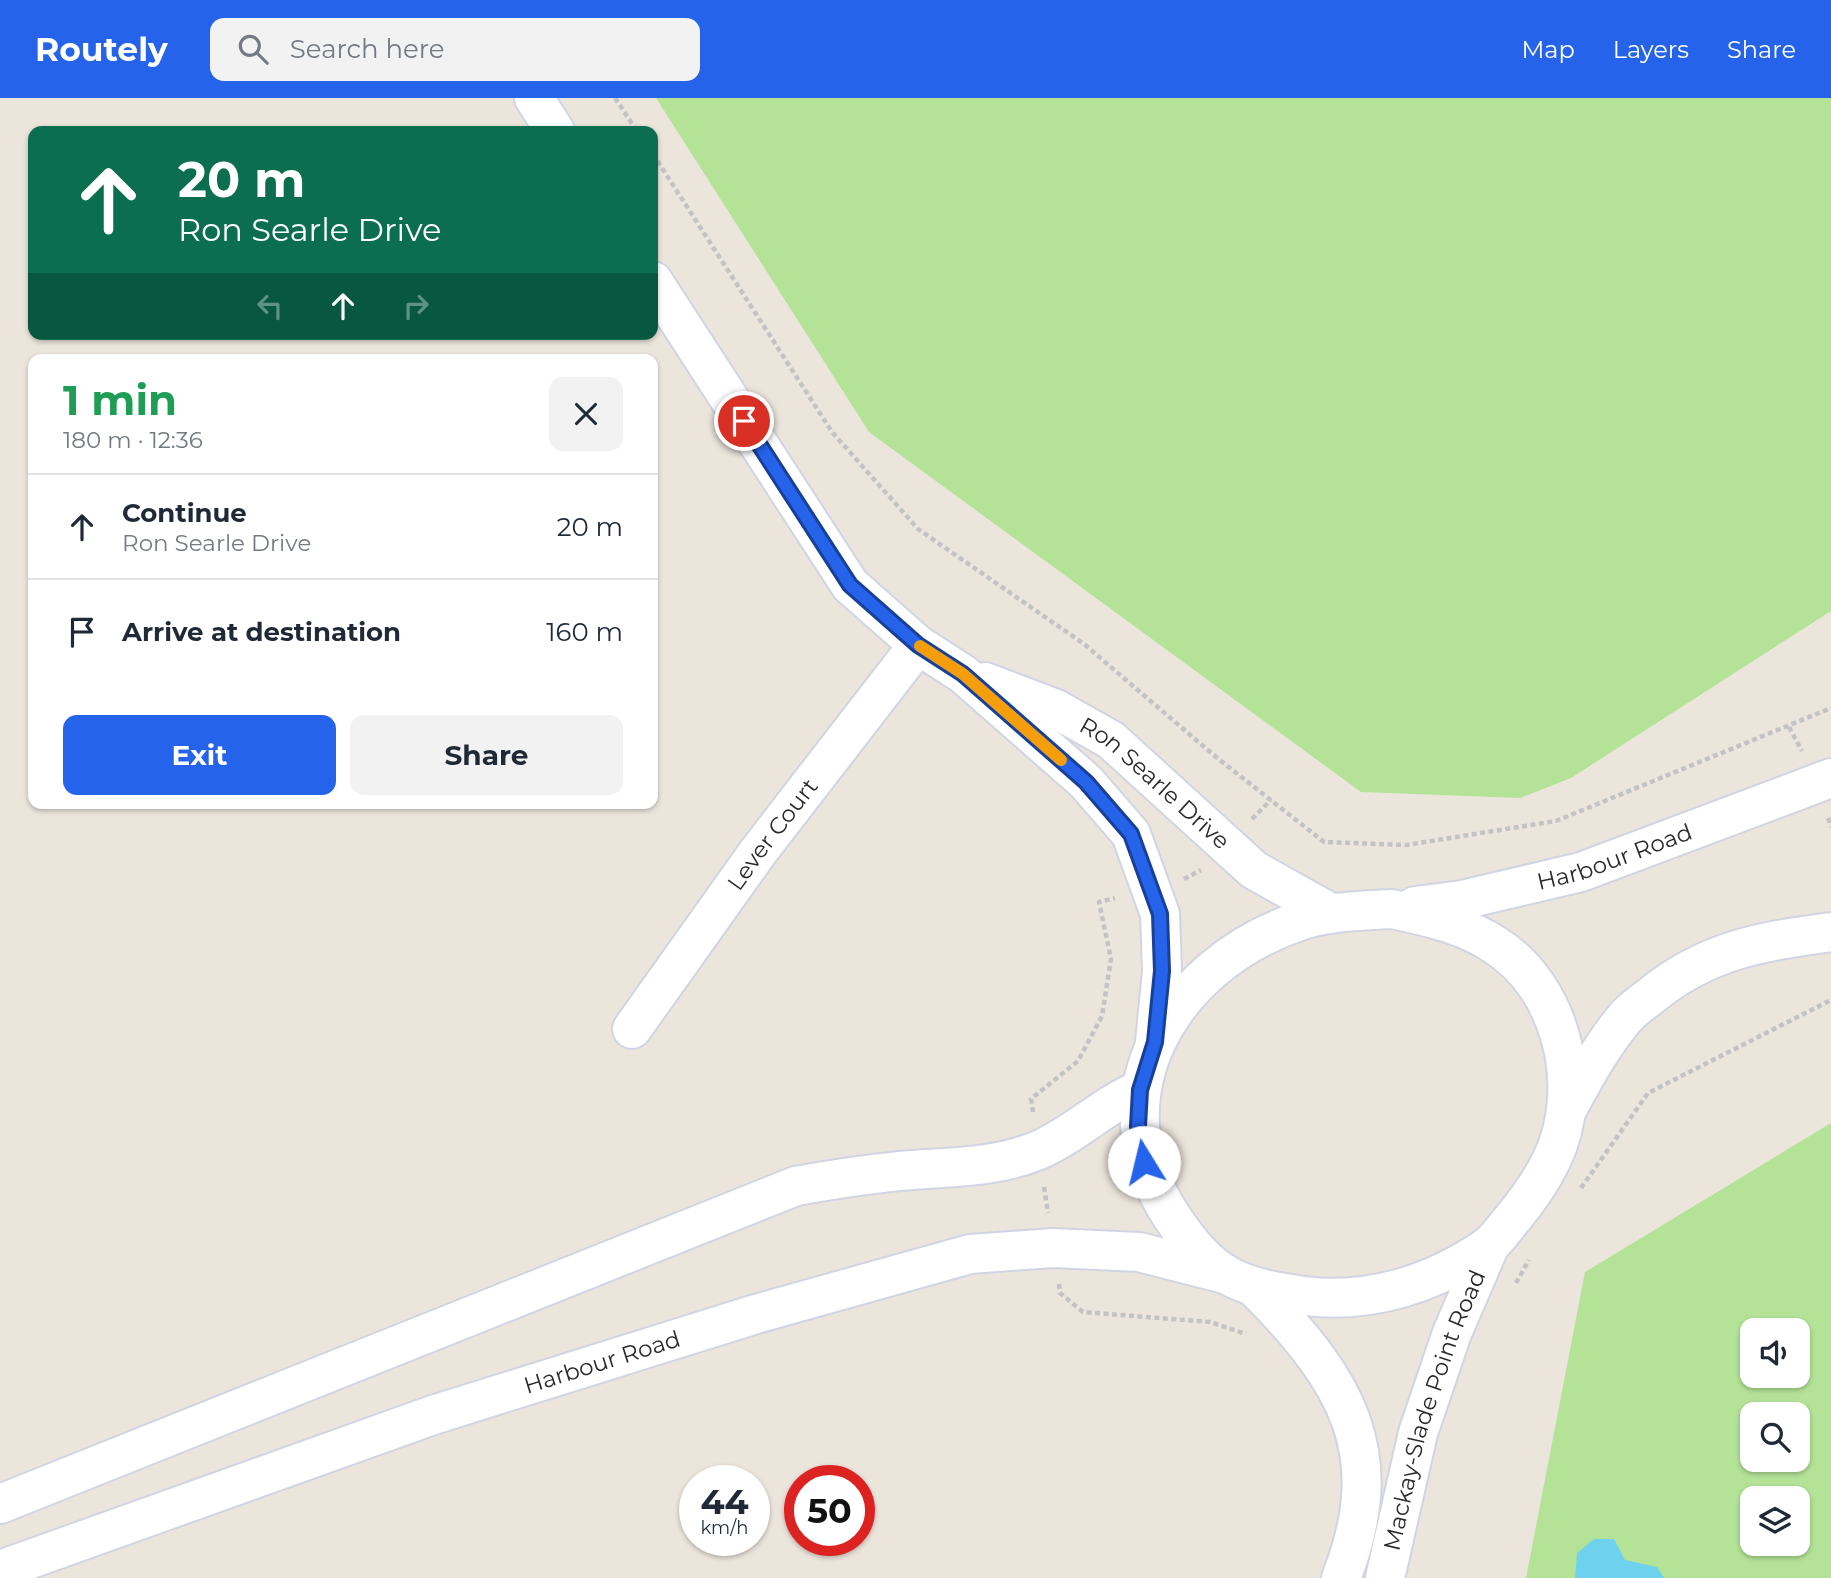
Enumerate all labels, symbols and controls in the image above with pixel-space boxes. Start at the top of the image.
search box [210,18,700,81]
text: Routely [35,29,168,69]
icon: search [234,30,272,68]
text: Search here [290,33,445,65]
text: Map [1521,35,1575,64]
text: Layers [1613,35,1689,64]
text: Share [1727,35,1796,64]
text: 20 m [178,150,305,209]
icon: ahead [63,154,154,245]
text: Ron Searle Drive [178,210,441,249]
icon: left [251,287,289,325]
icon: ahead [324,287,362,325]
icon: right [397,287,435,325]
text: 1 min [63,374,177,426]
button: close [549,377,623,451]
pin [714,391,774,451]
icon: arrive [725,402,763,440]
text: 180 m · 12:36 [63,426,203,454]
text: Continue [122,497,247,529]
icon: ahead [63,508,101,546]
text: 20 m [557,511,623,543]
text: Ron Searle Drive [122,529,311,557]
icon: arrive [63,613,101,651]
text: Arrive at destination [122,616,401,648]
text: 160 m [546,616,623,648]
street label: Ron Searle Drive [1075,711,1236,855]
button: Exit [63,715,336,795]
button: Share [350,715,623,795]
street label: Lever Court [721,773,824,896]
street label: Harbour Road [1534,818,1696,896]
position arrow [1107,1125,1181,1199]
street label: Mackay-Slade Point Road [1378,1266,1491,1553]
map controls [1740,1318,1810,1556]
button: sound [1740,1318,1810,1388]
street label: Harbour Road [520,1325,684,1400]
button: search [1740,1402,1810,1472]
speed limit sign: 50 [784,1465,875,1556]
text: 44 [700,1480,749,1523]
button: layers [1740,1486,1810,1556]
text: km/h [700,1517,749,1539]

